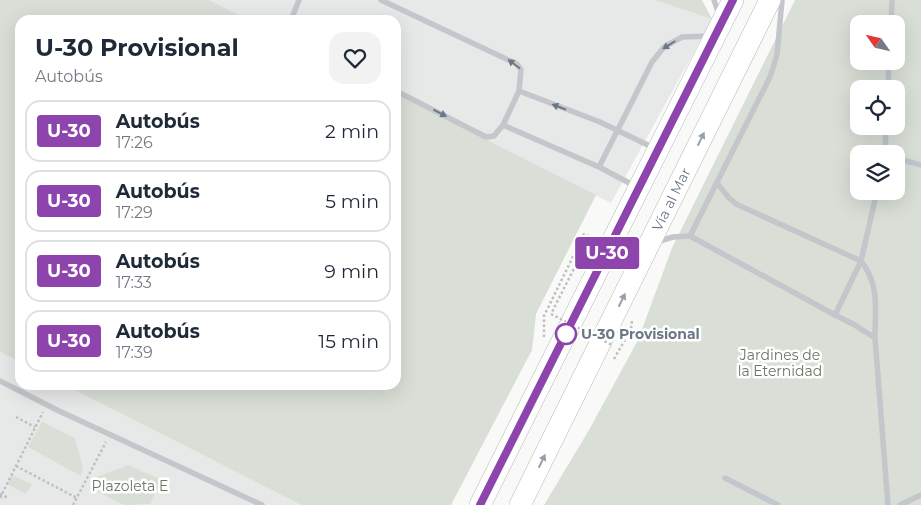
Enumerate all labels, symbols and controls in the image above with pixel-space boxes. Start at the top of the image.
north arrow [850,15,905,70]
map controls [850,15,905,200]
button: heart [329,32,381,84]
text: U-30 Provisional [35,33,239,62]
one-way arrow [662,40,676,50]
one-way arrow [508,59,521,69]
text: Autobús [35,67,103,86]
button: locate [850,80,905,135]
one-way arrow [551,103,566,111]
one-way arrow [432,109,447,117]
text: Autobús [116,110,200,133]
text: U-30 [47,120,91,142]
text: 2 min [325,120,379,143]
one-way arrow [698,132,706,146]
text: 17:26 [116,133,153,152]
button: layers [850,145,905,200]
street label: Vía al Mar [648,164,695,234]
text: Autobús [116,180,200,203]
text: U-30 [47,190,91,212]
text: 5 min [325,190,379,213]
text: 17:29 [116,203,153,222]
line badge: U-30 [572,237,642,269]
text: U-30 [585,242,629,264]
text: Autobús [116,250,200,273]
text: U-30 [47,260,91,282]
text: 9 min [324,260,379,283]
text: 17:33 [116,273,152,292]
one-way arrow [618,293,626,307]
text: Autobús [116,320,200,343]
marker: U-30 Provisional [555,323,577,345]
place label: U-30 Provisional [581,325,700,343]
text: U-30 [47,330,91,352]
text: 15 min [318,330,379,353]
text: 17:39 [116,343,153,362]
park label: Jardines de la Eternidad [738,346,822,380]
one-way arrow [538,454,546,468]
park label: Plazoleta E [92,477,168,495]

